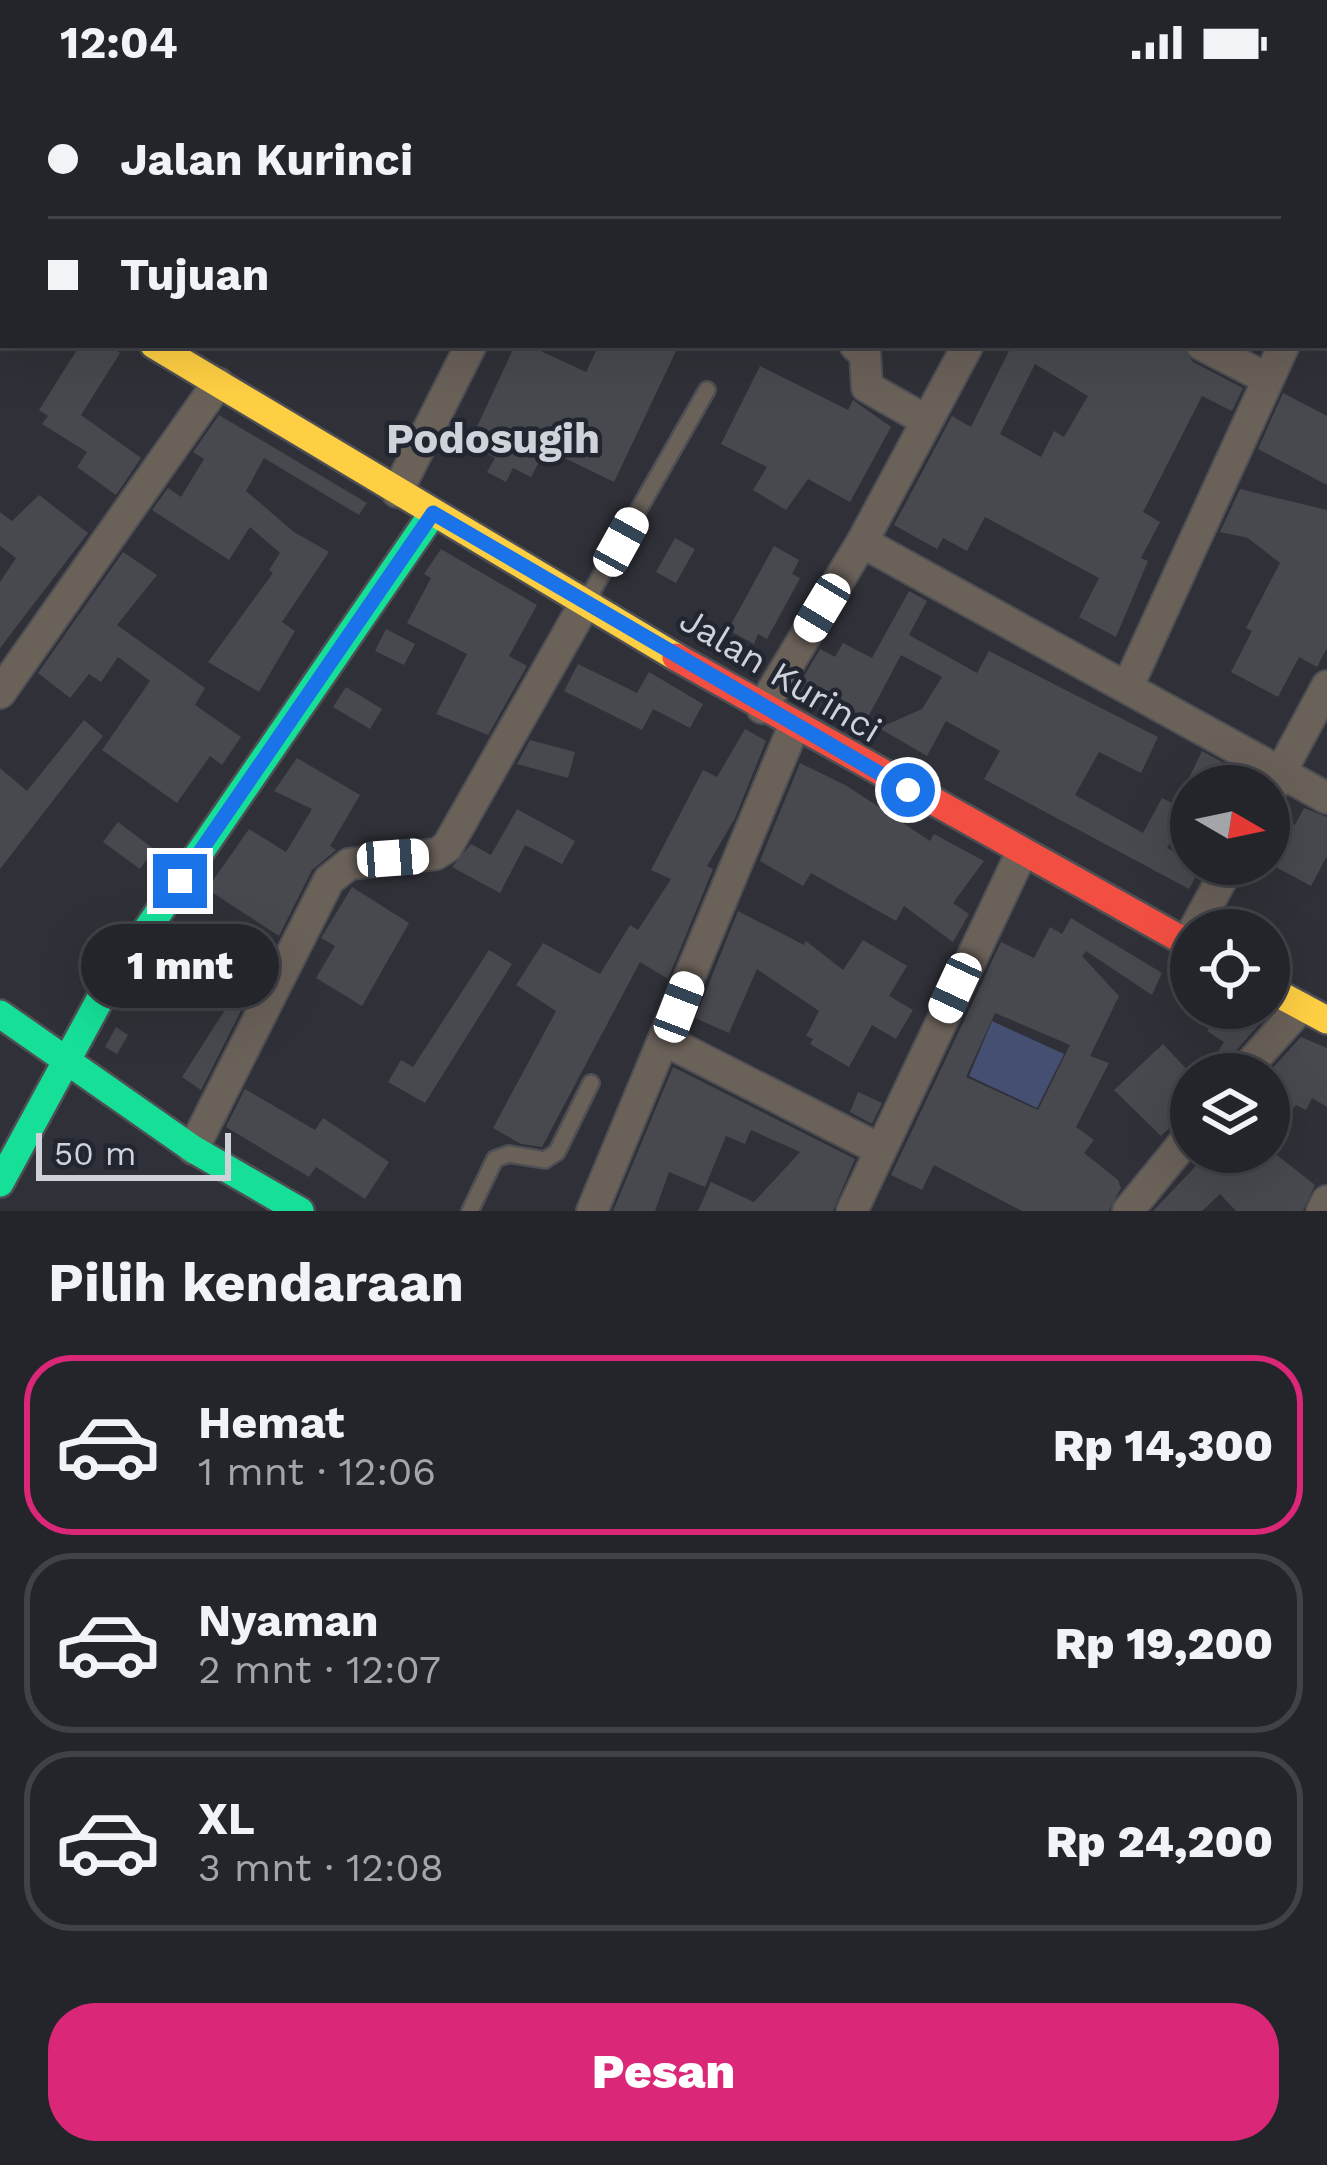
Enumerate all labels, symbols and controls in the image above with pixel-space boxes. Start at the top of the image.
text: 12:04 [60,16,178,69]
text: Jalan Kurinci [120,133,413,186]
text: Tujuan [120,248,269,301]
district label: Podosugih [386,414,600,463]
car [588,502,654,582]
car [788,568,856,648]
street label: Jalan Kurinci [672,598,889,751]
route start [881,763,935,817]
north arrow [1170,765,1290,885]
map controls [1170,765,1290,1173]
car [356,838,430,878]
route end [153,854,207,908]
button: locate [1170,909,1290,1029]
callout: 1 mnt [81,923,279,1007]
text: 1 mnt [127,943,233,988]
car [923,948,987,1028]
car [649,967,709,1047]
button: layers [1170,1053,1290,1173]
scale bar [36,1127,231,1180]
text: 50 m [54,1134,136,1173]
text: Pilih kendaraan [48,1251,464,1314]
icon: car [54,1391,162,1499]
text: Hemat [198,1396,344,1449]
text: Rp 14,300 [1053,1419,1273,1472]
text: 1 mnt · 12:06 [198,1449,436,1494]
icon: car [54,1589,162,1697]
text: Nyaman [198,1594,379,1647]
text: Rp 19,200 [1055,1617,1273,1670]
text: 2 mnt · 12:07 [198,1647,441,1692]
icon: car [54,1787,162,1895]
text: XL [198,1792,255,1845]
text: Rp 24,200 [1046,1815,1273,1868]
text: 3 mnt · 12:08 [198,1845,444,1890]
button: Pesan [48,2003,1279,2141]

